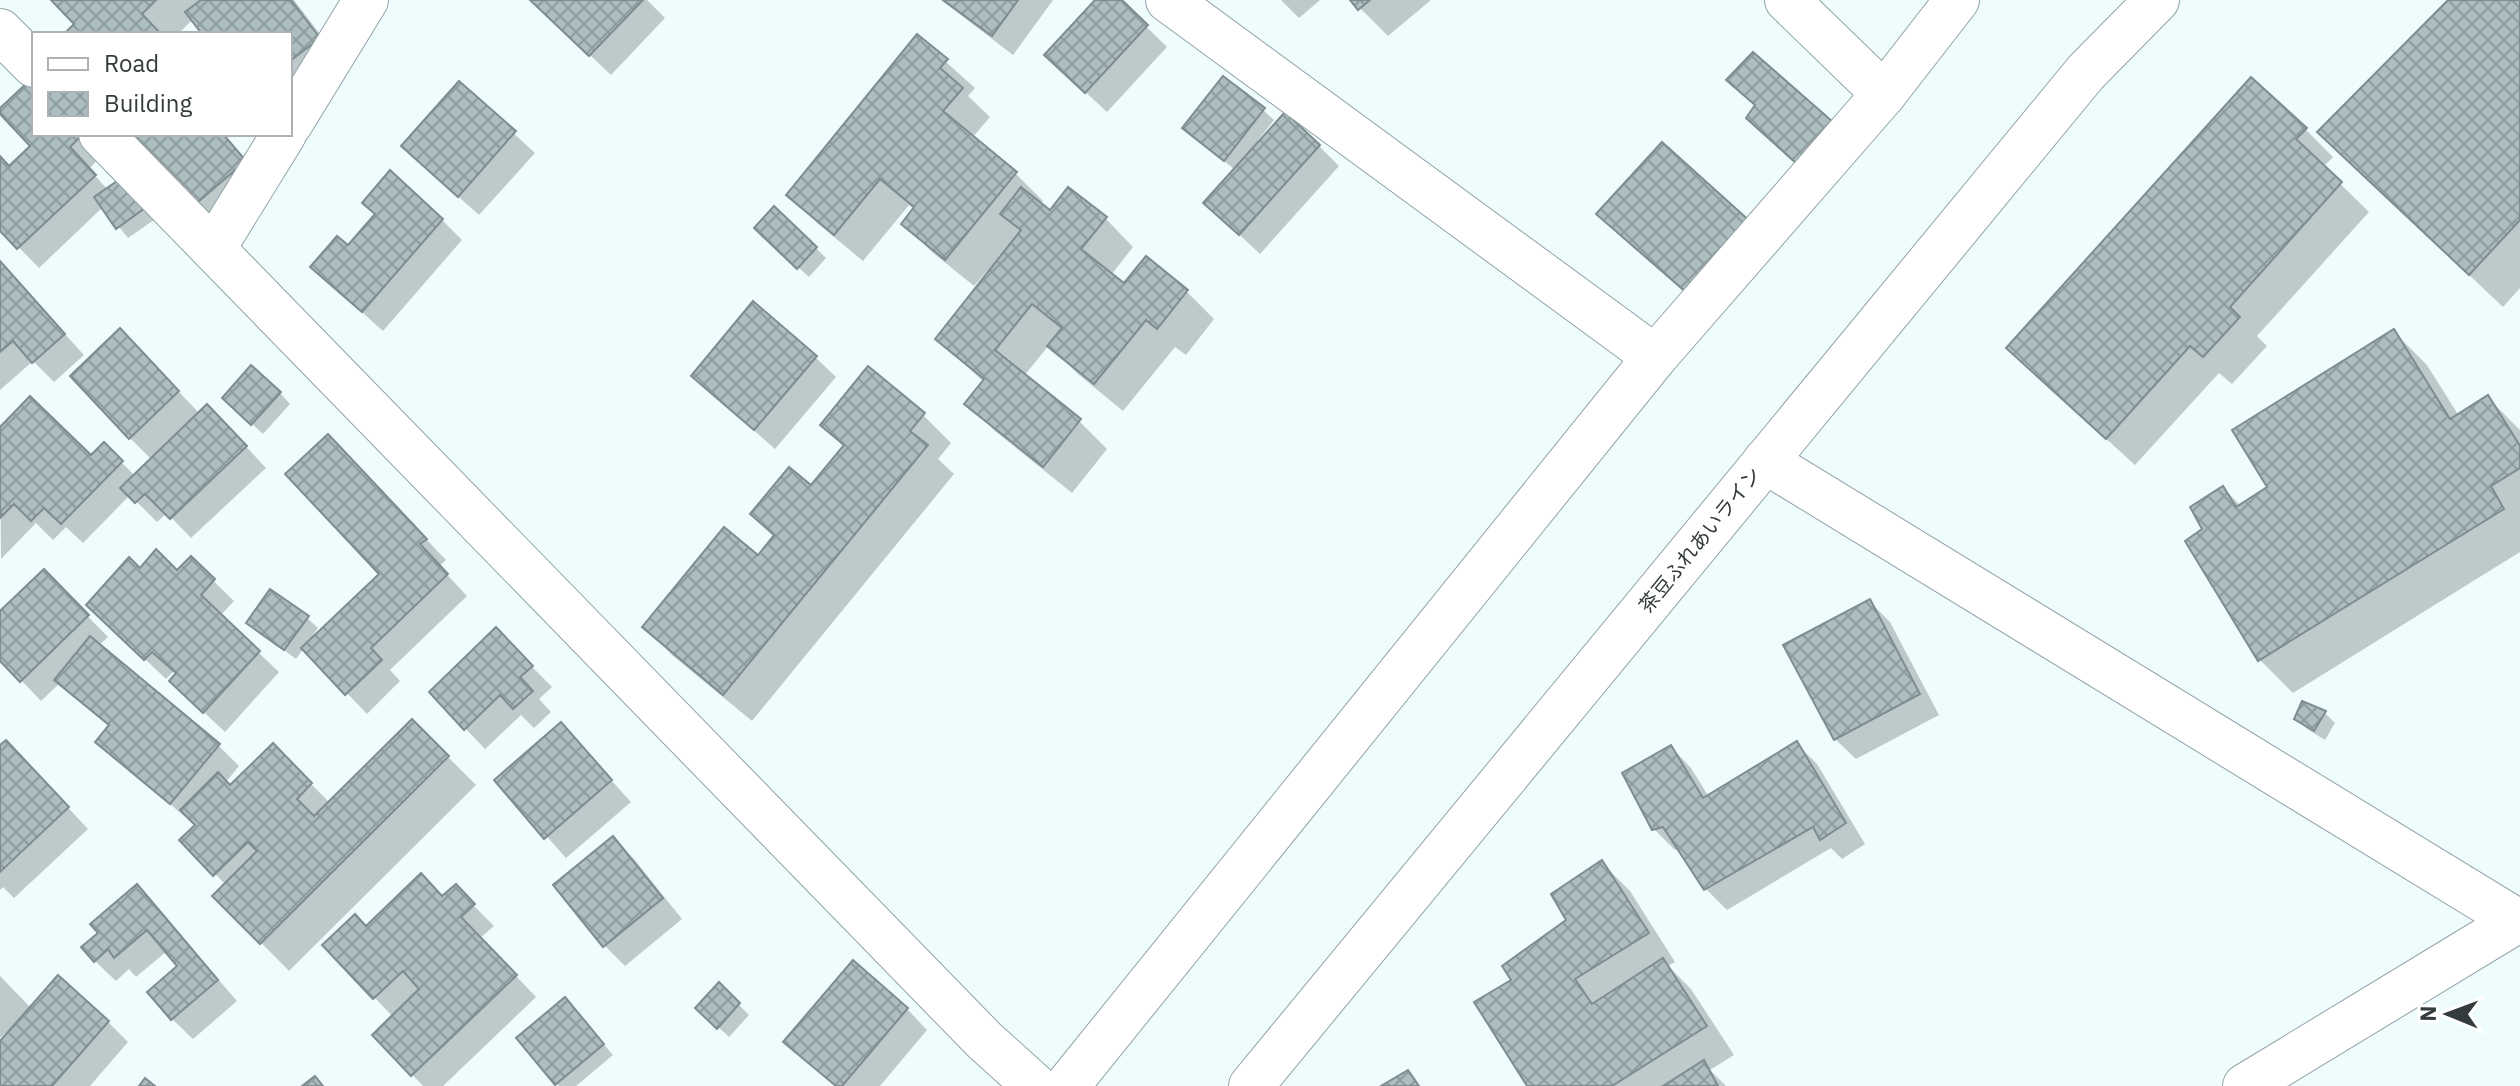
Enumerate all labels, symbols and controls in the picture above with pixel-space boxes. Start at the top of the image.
legend [32,32,292,136]
text: Road [104,47,159,79]
text: Building [104,87,192,119]
street label: 茶豆ふれあいライン [1632,461,1767,618]
north arrow [2408,974,2488,1054]
text: N [2413,1005,2442,1022]

